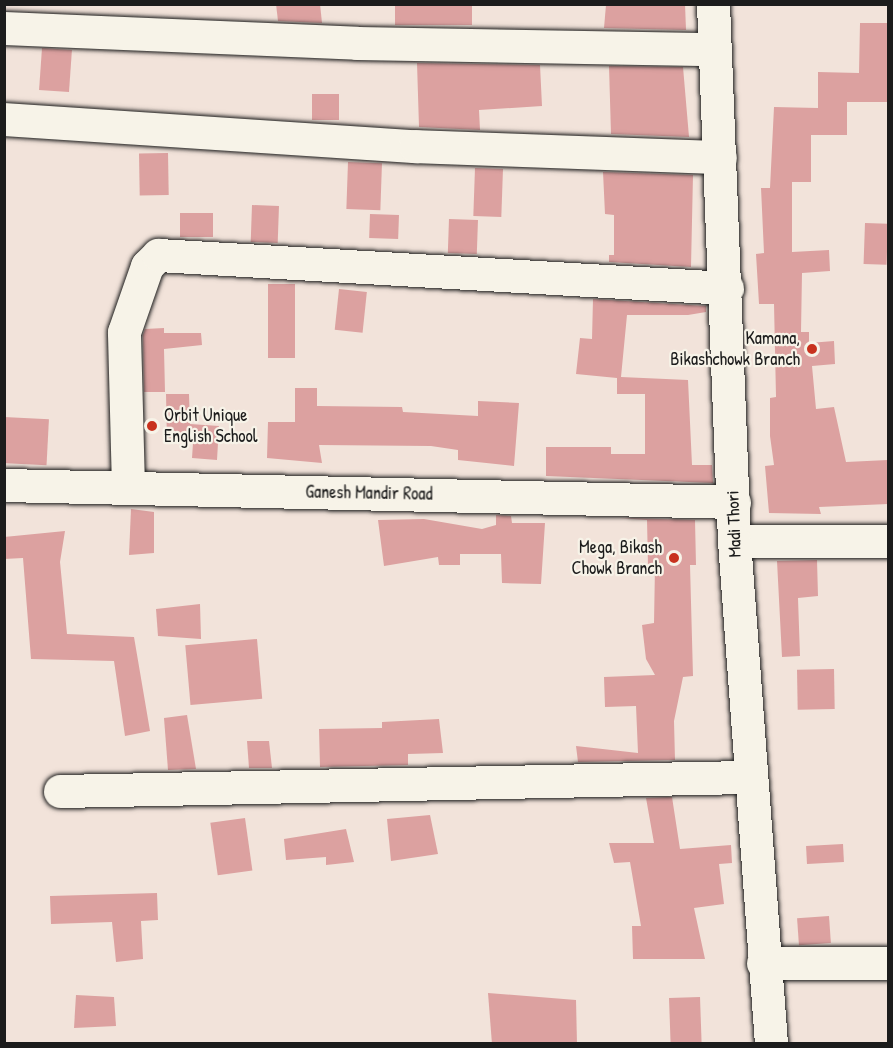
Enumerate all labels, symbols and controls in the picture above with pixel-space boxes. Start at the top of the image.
place label: Kamana, Bikashchowk Branch [670,328,800,370]
marker: Kamana, Bikashchowk Branch [805,342,819,356]
place label: Orbit Unique English School [164,405,258,448]
marker: Orbit Unique English School [145,419,159,433]
street label: Ganesh Mandir Road [305,481,433,505]
street label: Madi Thori [722,490,746,558]
place label: Mega, Bikash Chowk Branch [572,537,662,580]
marker: Mega, Bikash Chowk Branch [667,551,681,565]

